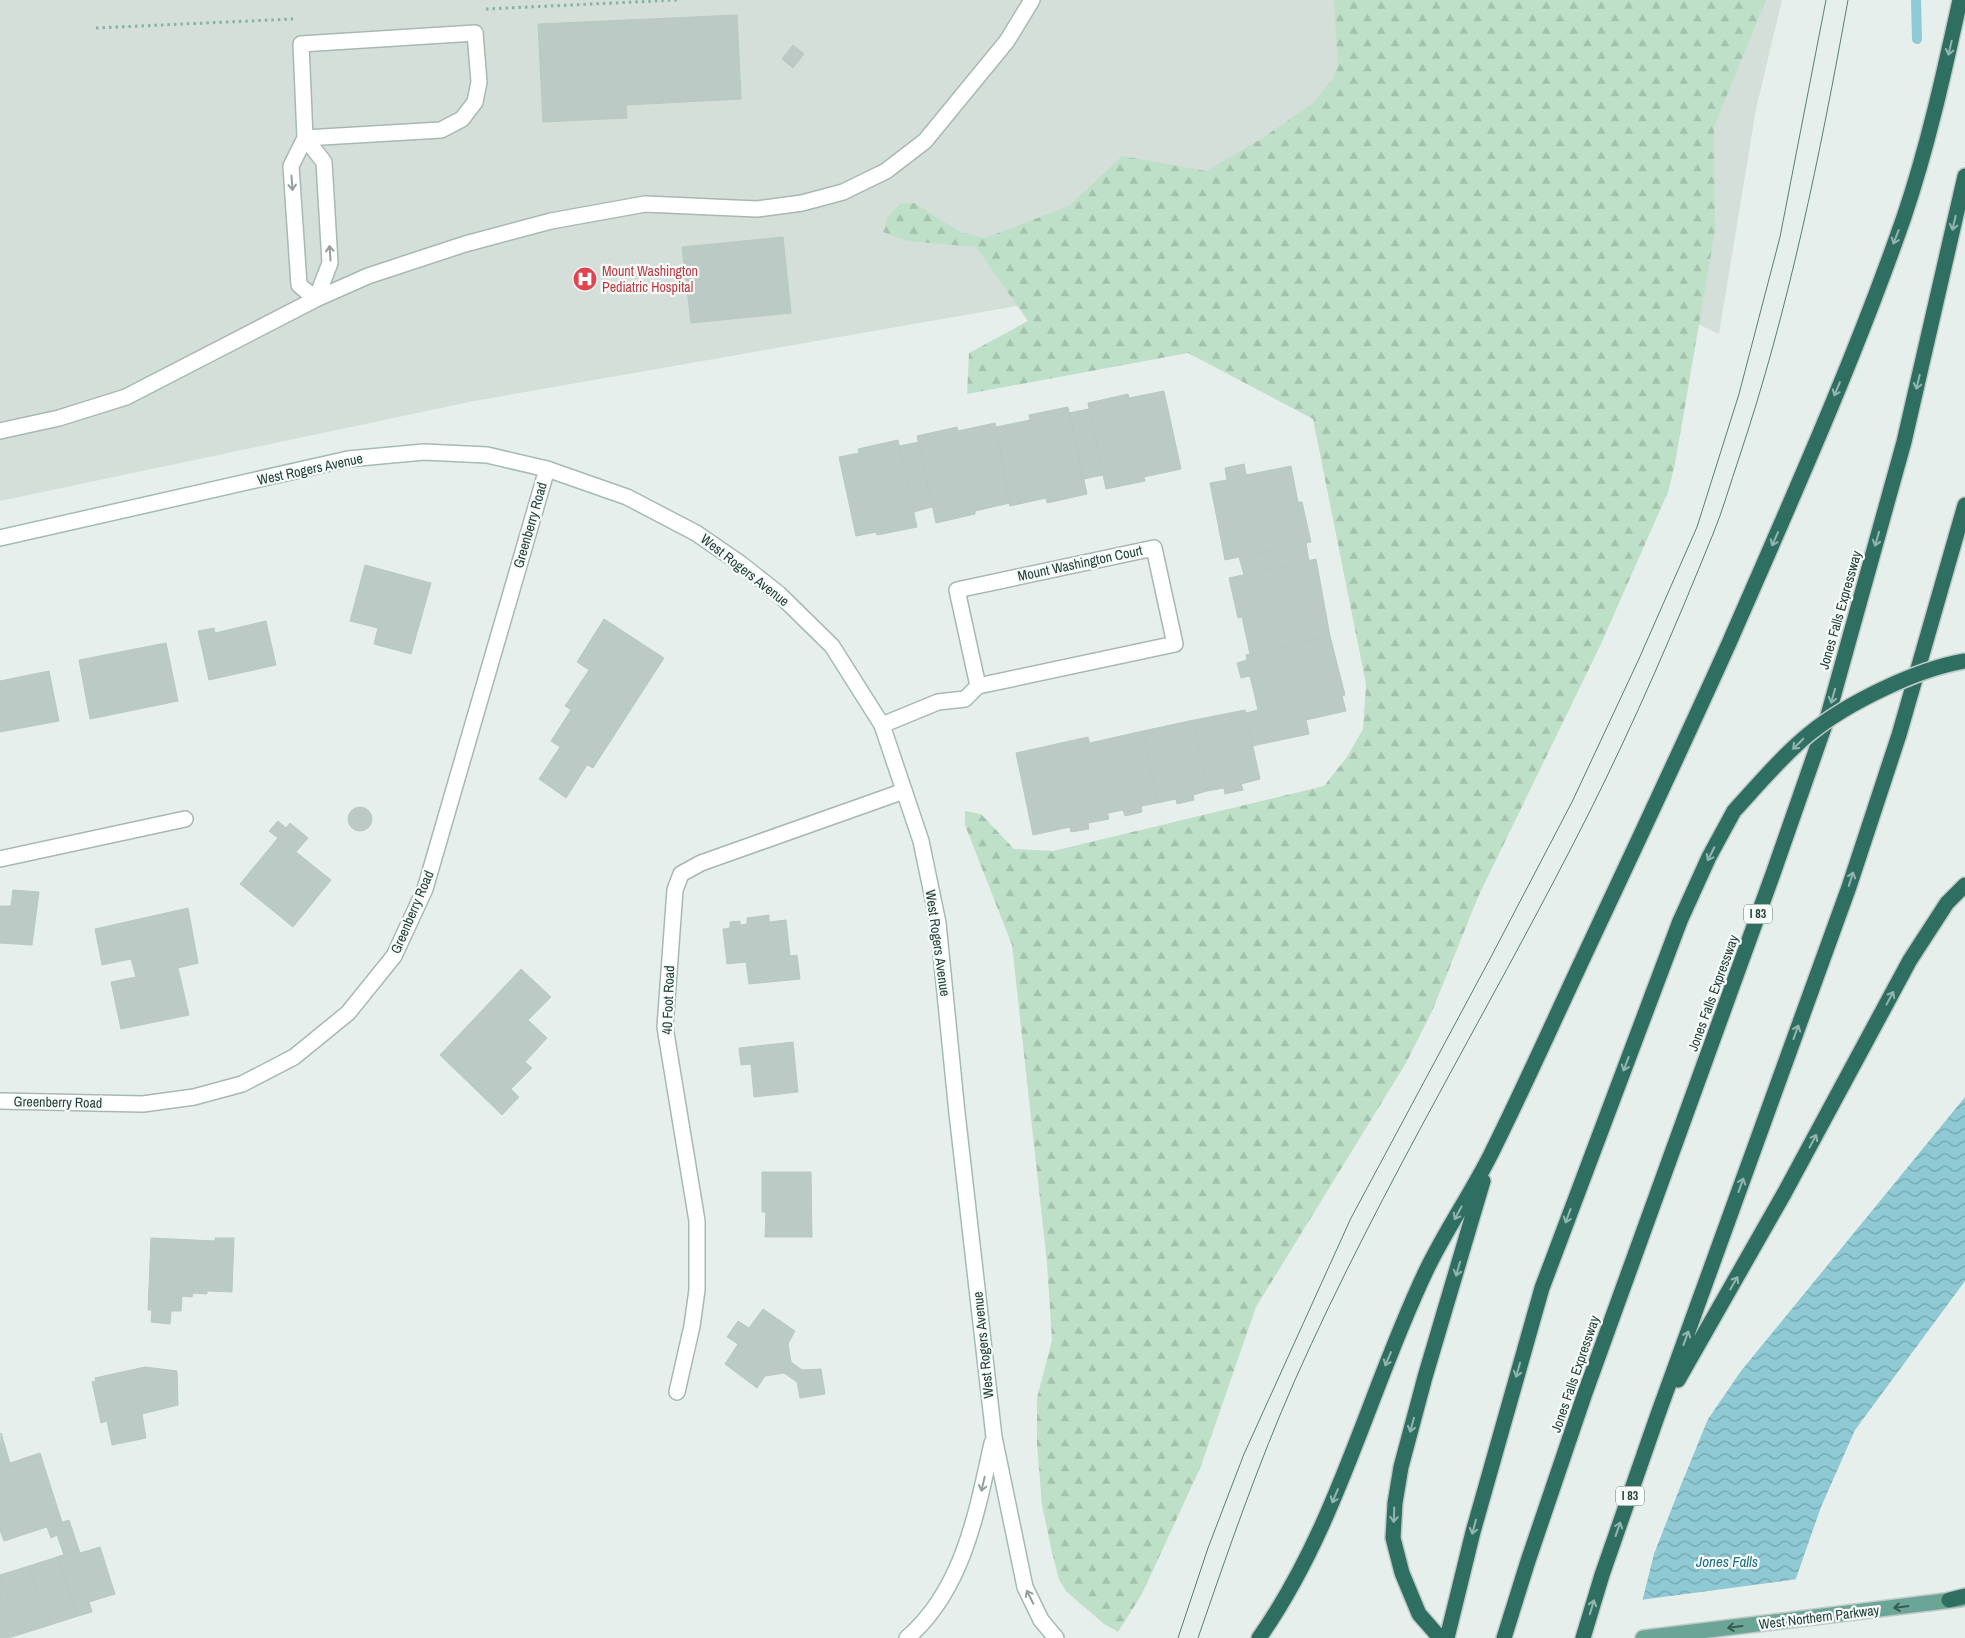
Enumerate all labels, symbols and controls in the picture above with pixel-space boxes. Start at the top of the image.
one-way arrow [1944,39,1954,55]
one-way arrow [288,175,297,191]
one-way arrow [1949,215,1958,231]
one-way arrow [1891,229,1900,245]
one-way arrow [325,245,334,261]
place label: Mount Washington Pediatric Hospital [602,262,698,296]
hospital icon: Mount Washington Pediatric Hospital [572,266,598,292]
one-way arrow [1913,373,1922,389]
one-way arrow [1832,381,1842,396]
street label: West Rogers Avenue [256,449,364,489]
street label: Greenberry Road [509,480,551,570]
street label: West Rogers Avenue [697,530,793,610]
one-way arrow [1769,531,1779,546]
one-way arrow [1872,531,1881,547]
street label: Mount Washington Court [1016,541,1144,585]
street label: Jones Falls Expressway [1814,548,1866,671]
one-way arrow [1828,687,1838,703]
one-way arrow [1793,738,1805,750]
one-way arrow [1706,846,1716,861]
street label: Greenberry Road [386,868,438,956]
one-way arrow [1847,872,1857,888]
street label: West Rogers Avenue [922,889,954,997]
road number: I 83 [1744,904,1772,924]
street label: Jones Falls Expressway [1684,932,1743,1054]
street label: 40 Foot Road [658,965,678,1035]
one-way arrow [1886,991,1895,1006]
one-way arrow [1792,1025,1801,1040]
one-way arrow [1621,1056,1630,1071]
street label: Greenberry Road [13,1092,103,1112]
one-way arrow [1809,1134,1818,1149]
one-way arrow [1737,1178,1746,1193]
one-way arrow [1453,1205,1462,1220]
one-way arrow [1563,1208,1572,1223]
one-way arrow [1453,1261,1463,1277]
one-way arrow [1729,1276,1739,1291]
street label: West Rogers Avenue [968,1291,998,1399]
street label: Jones Falls Expressway [1547,1313,1604,1435]
one-way arrow [1682,1331,1691,1346]
one-way arrow [1382,1351,1392,1366]
one-way arrow [1512,1362,1522,1378]
one-way arrow [1407,1417,1417,1433]
one-way arrow [978,1476,987,1492]
road number: I 83 [1616,1486,1644,1505]
one-way arrow [1329,1488,1339,1503]
one-way arrow [1390,1507,1399,1523]
one-way arrow [1469,1519,1478,1535]
one-way arrow [1614,1522,1623,1538]
water label: Jones Falls [1695,1551,1758,1572]
one-way arrow [1025,1590,1034,1605]
one-way arrow [1588,1599,1598,1615]
street label: West Northern Parkway [1758,1601,1880,1633]
one-way arrow [1893,1602,1909,1612]
one-way arrow [1728,1622,1744,1632]

